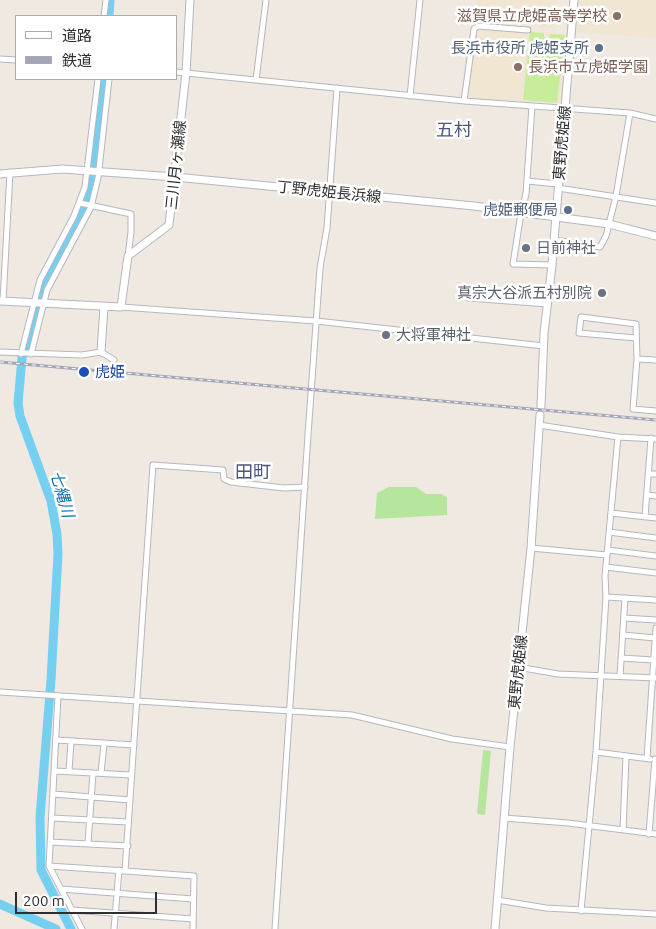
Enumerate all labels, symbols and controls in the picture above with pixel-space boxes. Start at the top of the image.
place label: 滋賀県立虎姫高等学校 [457,7,607,25]
marker: 滋賀県立虎姫高等学校 [611,10,623,22]
legend [15,15,178,80]
text: 道路 [62,27,92,44]
place label: 長浜市役所 虎姫支所 [451,39,589,57]
marker: 長浜市役所 虎姫支所 [593,42,605,54]
text: 鉄道 [62,52,92,69]
place label: 長浜市立虎姫学園 [528,58,648,76]
marker: 長浜市立虎姫学園 [512,61,524,73]
street label: 東野虎姫線 [550,105,574,181]
street label: 三川月ヶ瀬線 [162,119,190,211]
district label: 五村 [436,119,472,141]
street label: 丁野虎姫長浜線 [276,178,382,206]
place label: 虎姫郵便局 [483,201,558,219]
marker: 虎姫郵便局 [562,204,574,216]
place label: 日前神社 [536,239,596,257]
marker: 日前神社 [520,242,532,254]
place label: 真宗大谷派五村別院 [457,284,592,302]
marker: 真宗大谷派五村別院 [596,287,608,299]
place label: 大将軍神社 [396,326,471,344]
marker: 大将軍神社 [380,329,392,341]
place label: 虎姫 [95,363,125,381]
marker: 虎姫 [77,365,91,379]
district label: 田町 [235,461,271,483]
water label: 七縄川 [46,468,78,520]
street label: 東野虎姫線 [505,634,531,710]
scale bar [18,882,160,914]
text: 200 m [23,892,65,909]

